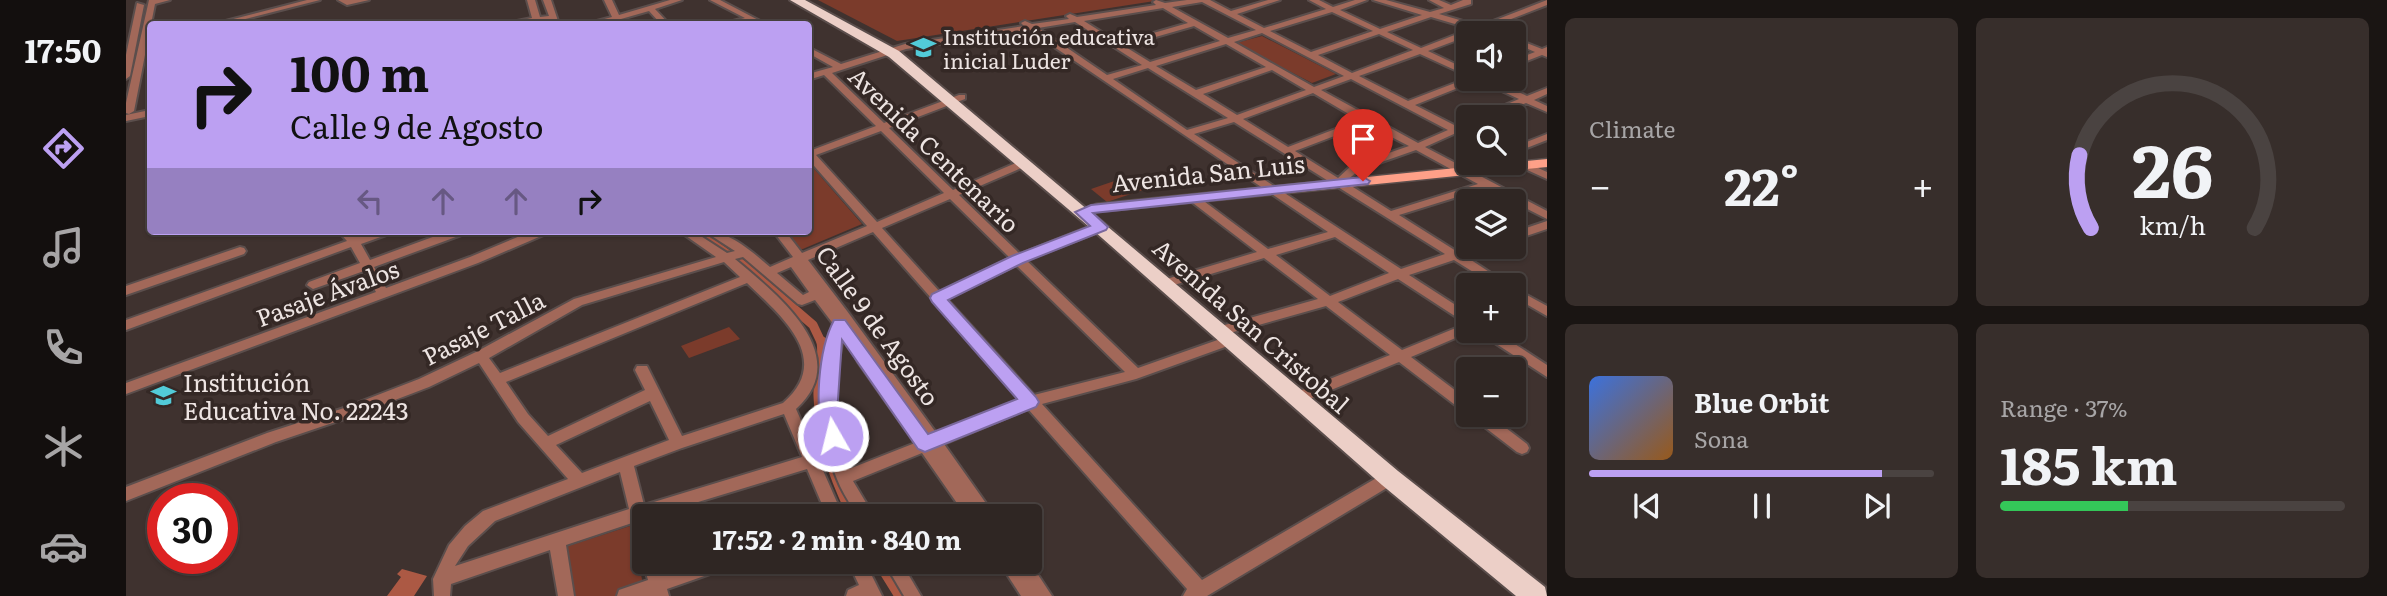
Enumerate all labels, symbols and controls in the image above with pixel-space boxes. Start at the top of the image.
place label: Institución educativa inicial Luder [943,20,1156,75]
map controls [1456,21,1526,427]
button: sound [1456,21,1526,91]
text: 17:50 [25,25,101,73]
school or university icon: Institución educativa inicial Luder [909,33,937,61]
text: 100 m [290,34,429,107]
icon: right [175,49,266,140]
street label: Avenida Centenario [842,58,1028,240]
text: Calle 9 de Agosto [290,101,544,149]
button: search [1456,105,1526,175]
pin [1333,109,1393,181]
text: Climate [1589,111,1675,145]
text: 26 [2132,112,2213,220]
icon: arrive [1344,120,1382,158]
icon: directions [39,124,88,173]
street label: Avenida San Luis [1110,144,1306,200]
text: 22° [1724,145,1799,222]
text: − [1589,155,1611,212]
text: + [1912,155,1934,212]
icon: left [351,182,389,220]
icon: ahead [424,182,462,220]
icon: ahead [497,182,535,220]
icon: right [570,182,608,220]
button: layers [1456,189,1526,259]
text: km/h [2139,206,2206,243]
icon: music [39,223,88,272]
street label: Avenida San Cristobal [1146,230,1358,420]
street label: Calle 9 de Agosto [809,238,949,412]
street label: Pasaje Ávalos [251,250,404,334]
button: + [1456,273,1526,343]
street label: Pasaje Talla [416,281,550,373]
icon: phone [39,323,88,372]
button: − [1456,357,1526,427]
place label: Institución Educativa No. 22243 [183,364,409,427]
school or university icon: Institución Educativa No. 22243 [149,381,177,409]
text: Blue Orbit [1694,382,1829,421]
text: Range · 37% [2000,390,2128,424]
position arrow [796,399,870,473]
text: Sona [1694,421,1749,455]
icon: climate [39,422,88,471]
text: 185 km [2000,424,2178,501]
speed limit sign: 30 [147,483,238,574]
icon: previous [1628,487,1666,525]
icon: pause [1743,487,1781,525]
icon: next [1858,487,1896,525]
text: 17:52 · 2 min · 840 m [713,519,961,558]
icon: car [39,522,88,571]

